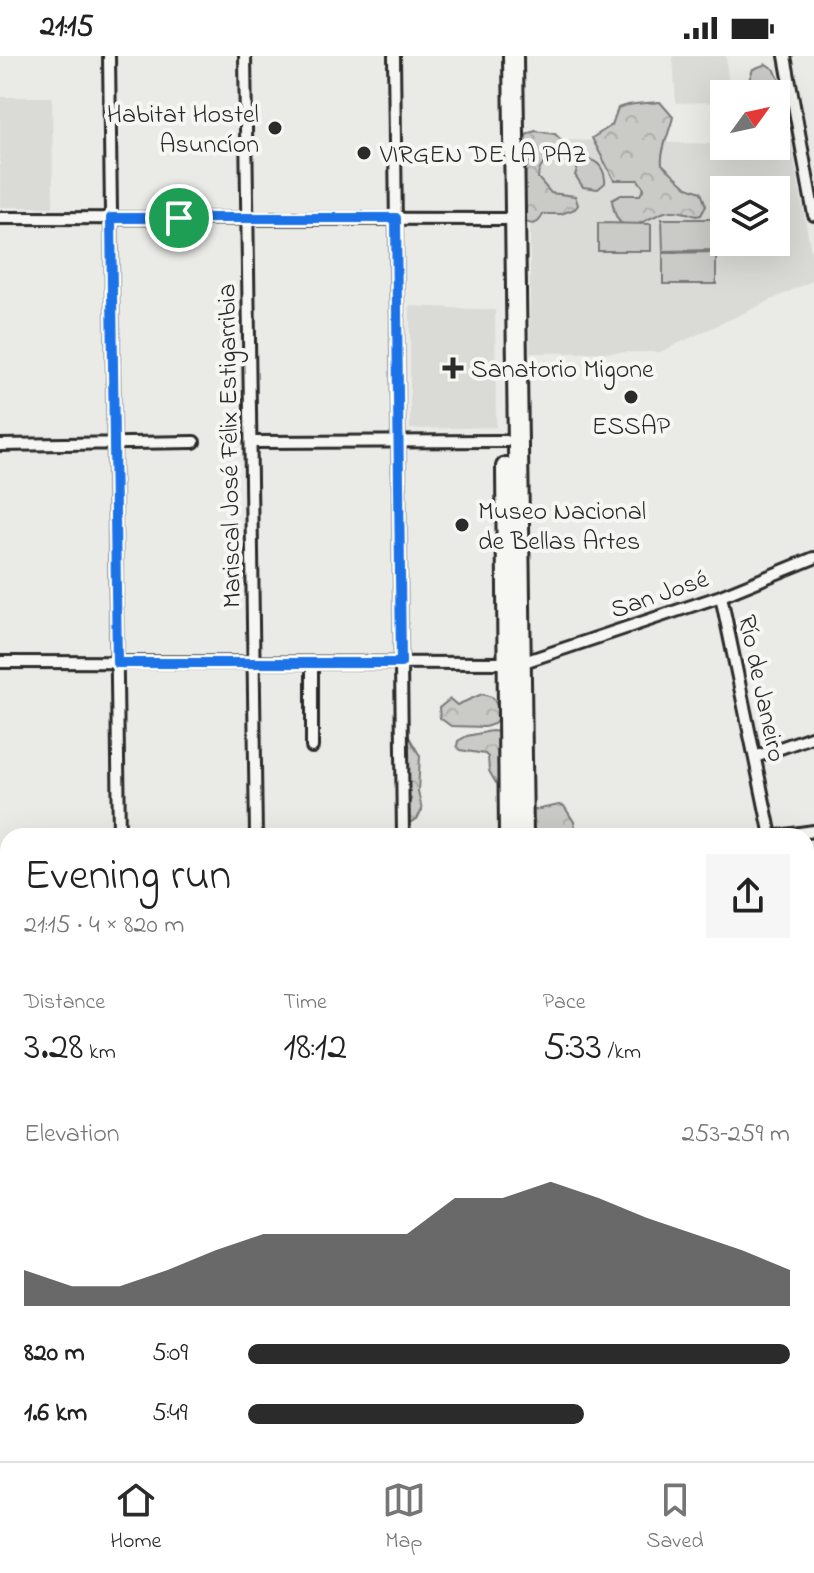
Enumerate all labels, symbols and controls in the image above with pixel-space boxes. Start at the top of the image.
text: 21:15 [40,6,94,50]
north arrow [710,80,790,160]
map controls [710,80,790,256]
place label: Habitat Hostel Asuncíon [107,97,259,165]
marker: Habitat Hostel Asuncíon [266,119,284,137]
place label: VIRGEN DE LA PAZ [379,137,587,175]
marker: VIRGEN DE LA PAZ [355,144,373,162]
button: layers [710,176,790,256]
pin [145,184,213,252]
icon: arrive [157,196,201,240]
street label: Mariscal José Félix Estigarribia [209,283,253,609]
place label: Sanatorio Migone [471,352,654,390]
marker: Sanatorio Migone [442,357,464,379]
marker: ESSAP [622,388,640,406]
place label: ESSAP [592,409,671,447]
place label: Museo Nacional de Bellas Artes [478,494,646,562]
marker: Museo Nacional de Bellas Artes [453,516,471,534]
street label: San José [606,561,714,630]
street label: Río de Janeiro [726,612,794,766]
text: Evening run [24,845,231,909]
button: share [706,854,790,938]
text: 21:15 · 4 × 820 m [24,907,184,945]
text: Distance [24,987,105,1019]
text: Time [283,987,327,1019]
text: Pace [543,987,586,1019]
text: 3.28 [24,1019,84,1078]
text: 18:12 [283,1019,347,1078]
text: 5:33 [543,1019,602,1078]
text: km [84,1037,116,1069]
text: /km [602,1037,641,1069]
text: Elevation [24,1116,120,1154]
text: 253–259 m [682,1116,790,1154]
text: 820 m [24,1335,85,1373]
text: 5:09 [152,1335,188,1373]
text: 1.6 km [24,1395,87,1433]
text: 5:49 [152,1395,188,1433]
tab: Home [110,1478,161,1558]
tab: Map [382,1478,426,1558]
tab: Saved [646,1478,704,1558]

